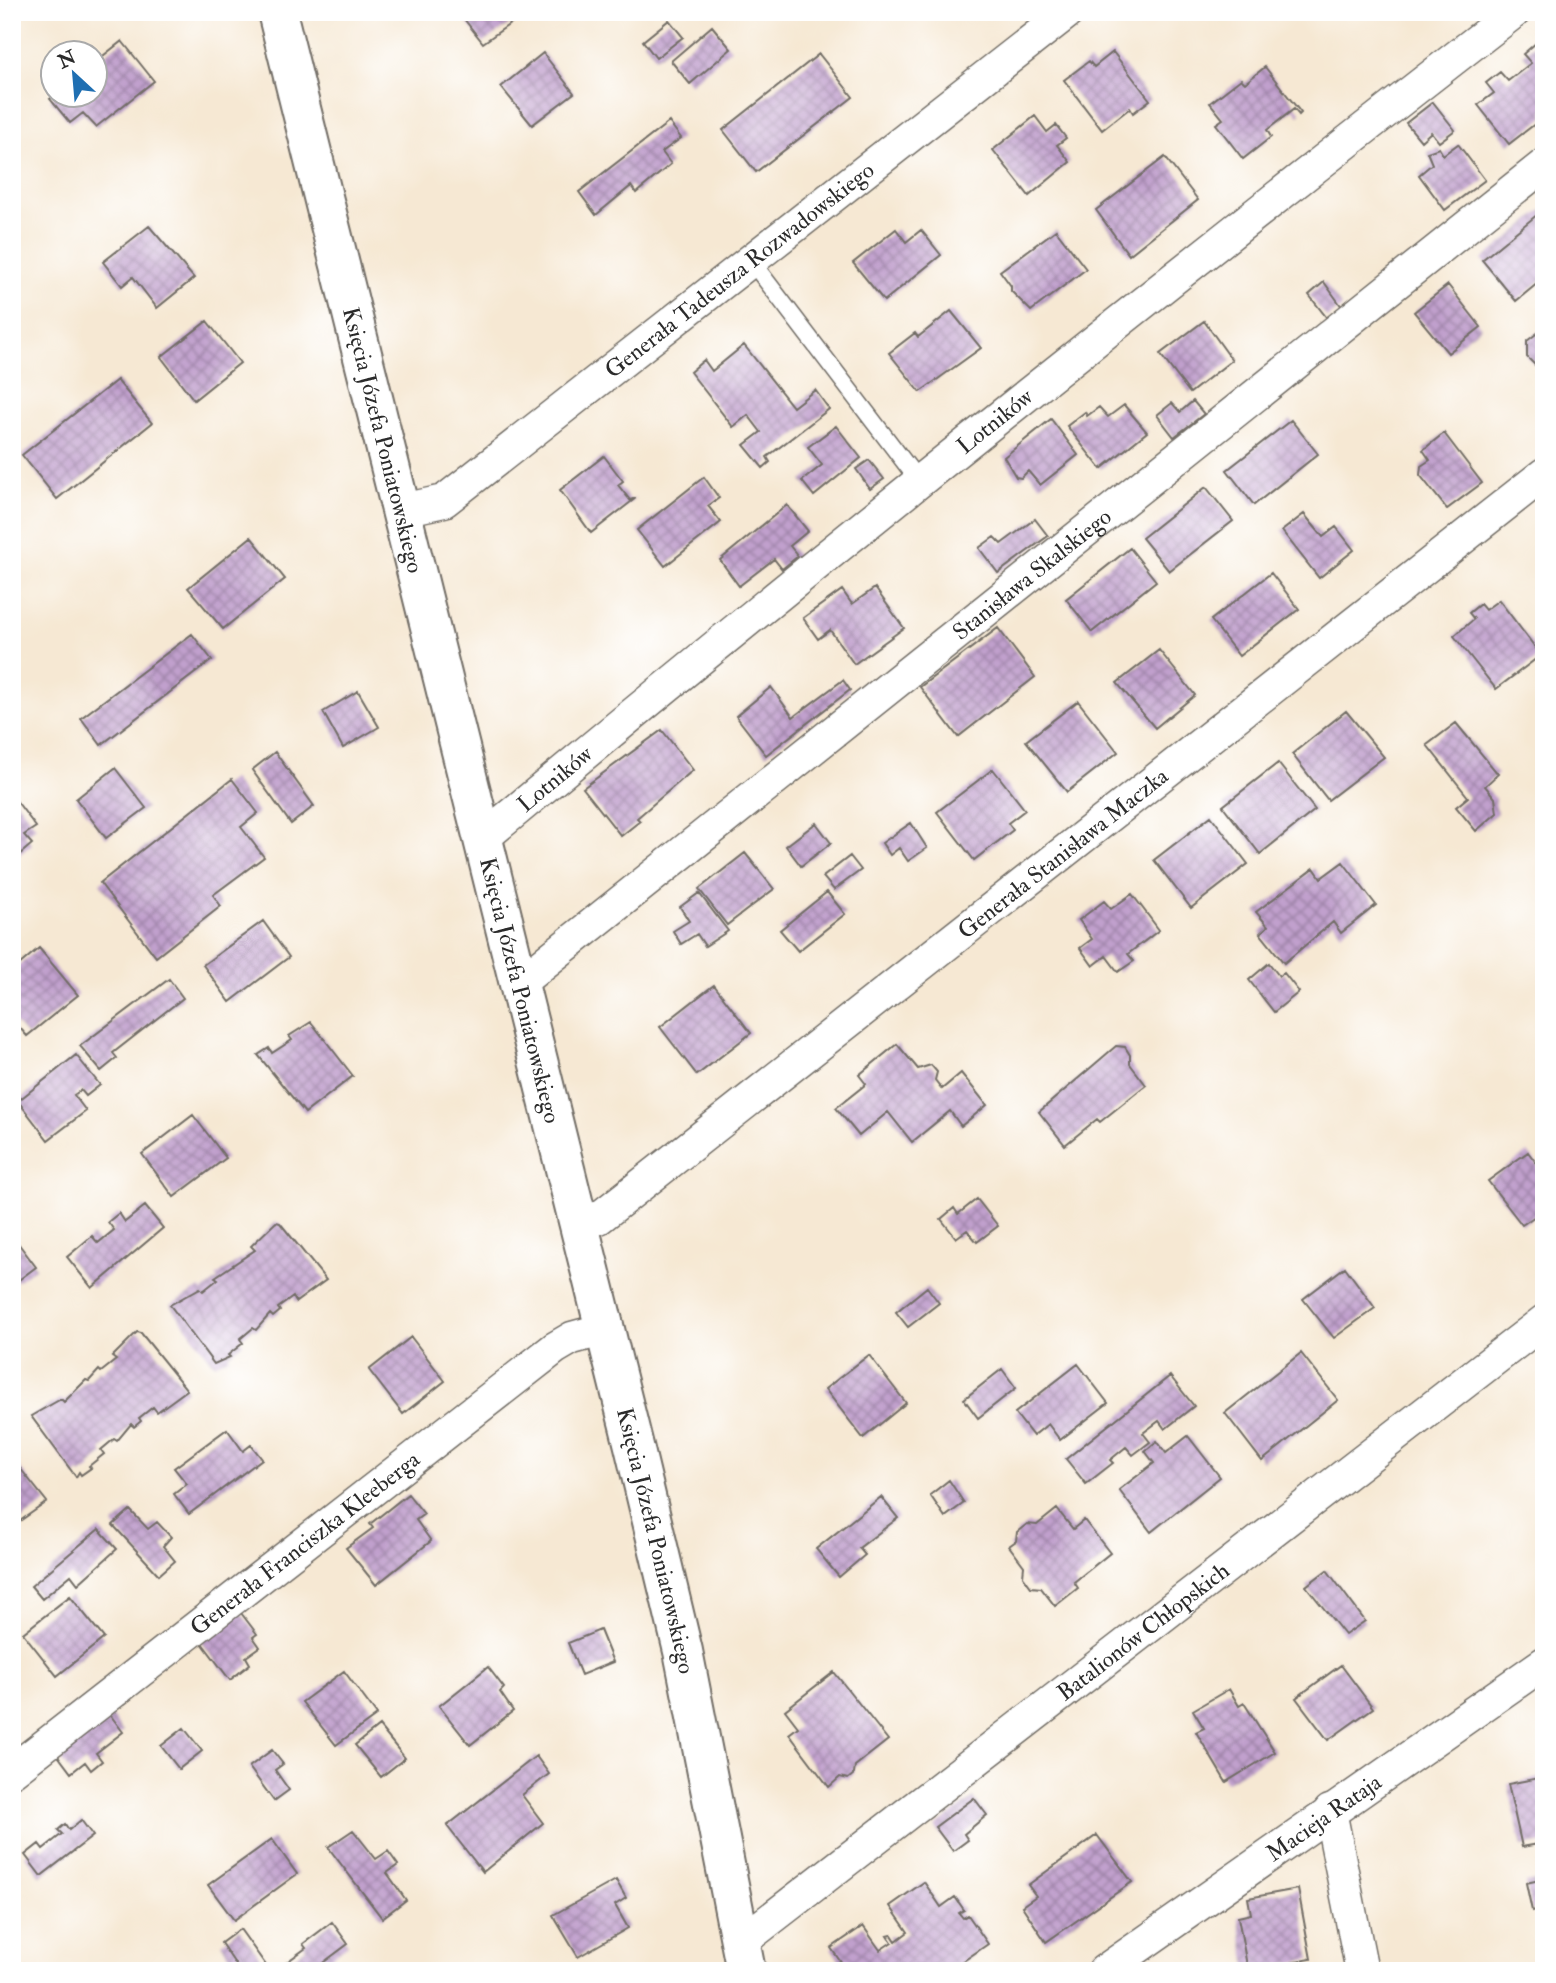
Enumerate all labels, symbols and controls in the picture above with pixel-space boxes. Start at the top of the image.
north arrow [38,38,108,108]
text: N [53,45,81,75]
street label: Generała Tadeusza Rozwadowskiego [599,155,880,384]
street label: Księcia Józefa Poniatowskiego [337,304,431,576]
street label: Lotników [951,381,1039,460]
street label: Stanisława Skalskiego [946,502,1117,646]
street label: Lotników [511,739,599,818]
street label: Generała Stanisława Maczka [952,761,1174,945]
street label: Księcia Józefa Poniatowskiego [474,854,568,1126]
street label: Księcia Józefa Poniatowskiego [610,1405,702,1676]
street label: Generała Franciszka Kleeberga [184,1444,426,1642]
street label: Batalionów Chłopskich [1051,1556,1235,1707]
street label: Macieja Rataja [1260,1767,1387,1868]

